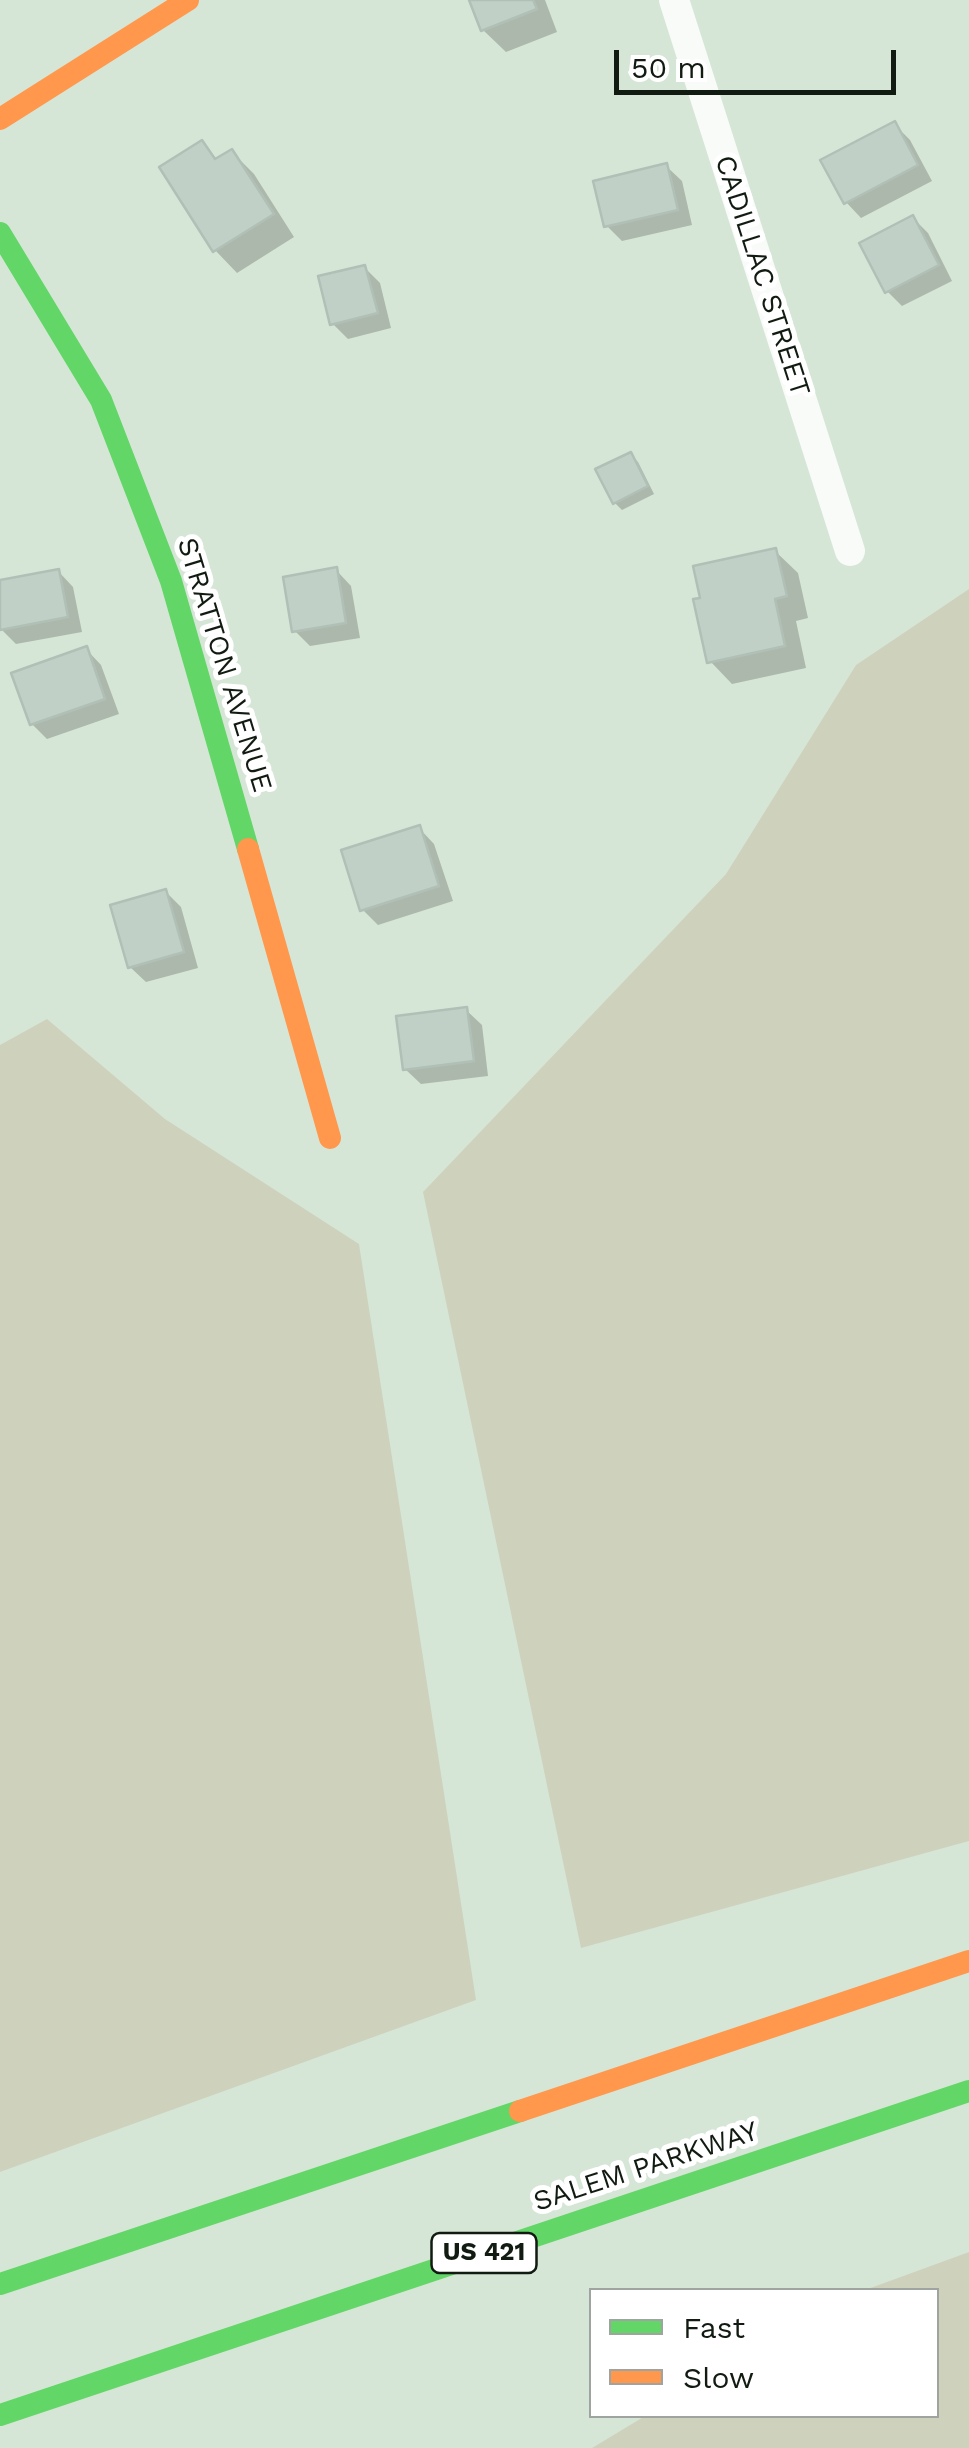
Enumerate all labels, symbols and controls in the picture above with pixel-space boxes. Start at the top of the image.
scale bar [619,30,902,92]
text: 50 m [631,50,706,85]
street label: CADILLAC STREET [707,151,817,401]
street label: STRATTON AVENUE [169,534,279,796]
street label: SALEM PARKWAY [530,2115,762,2219]
road number: US 421 [432,2233,536,2273]
legend [589,2288,939,2418]
text: Fast [683,2310,745,2345]
text: Slow [683,2360,754,2395]

